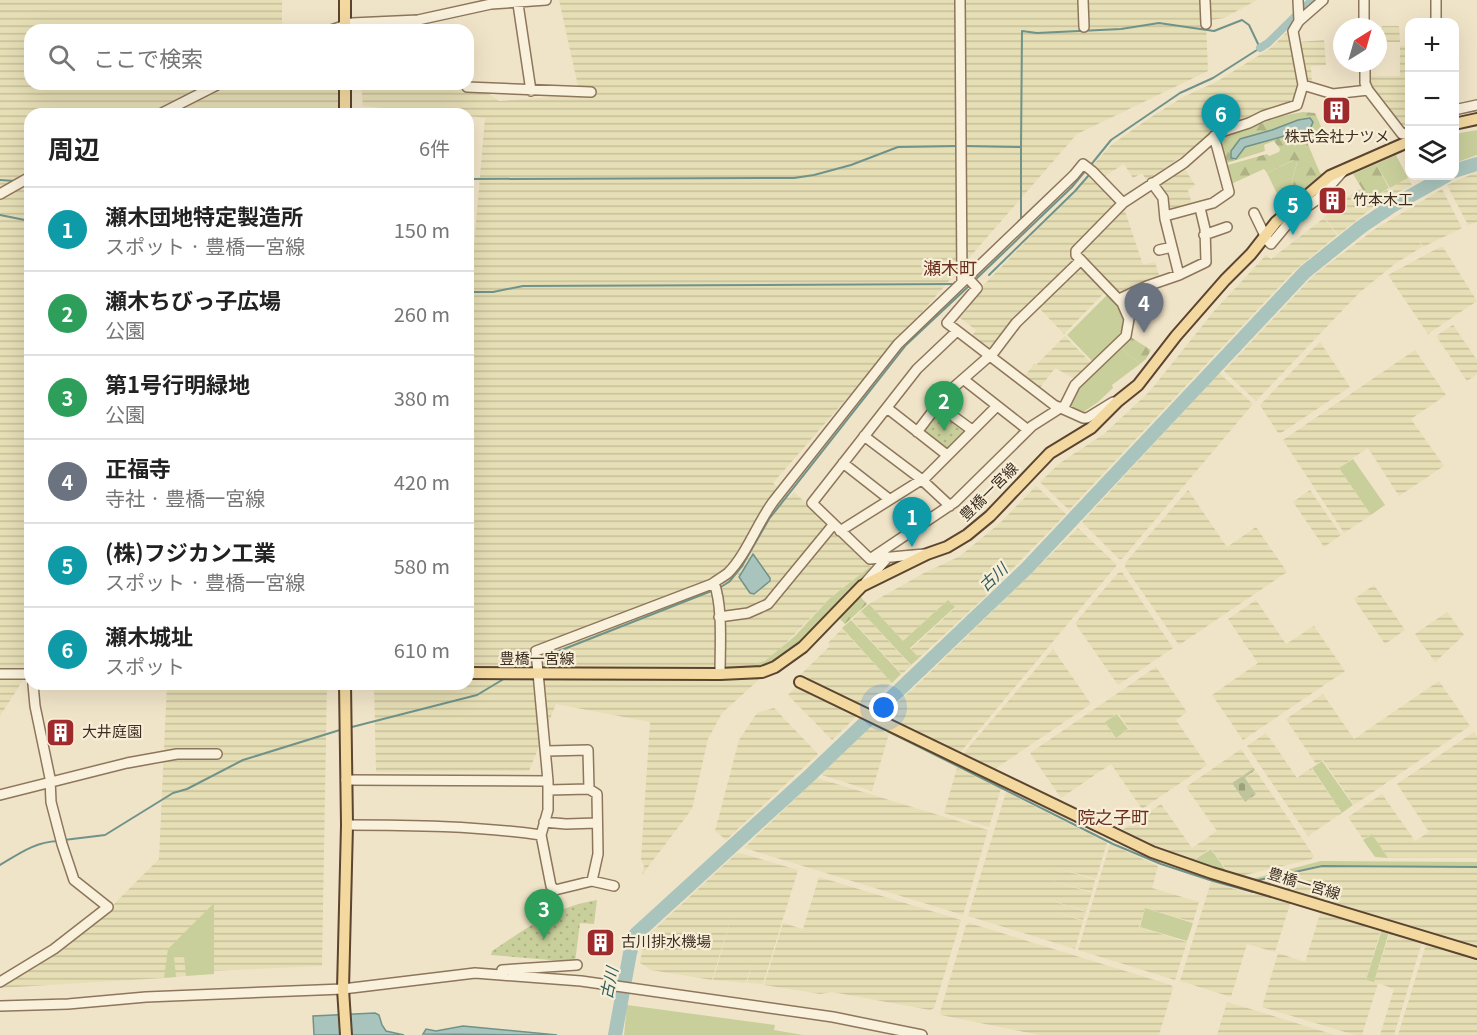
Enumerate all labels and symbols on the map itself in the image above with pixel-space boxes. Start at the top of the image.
north arrow [1333,18,1387,72]
pin: 6 [1202,94,1240,144]
building icon: 株式会社ナツメ [1321,94,1353,126]
place label: 株式会社ナツメ [1284,125,1390,146]
building icon: 竹本木工 [1316,184,1348,216]
pin: 5 [1274,186,1312,235]
place label: 竹本木工 [1353,188,1413,209]
district label: 瀬木町 [923,254,977,280]
pin: 4 [1124,284,1164,333]
pin: 2 [924,382,964,431]
street label: 豊橋一宮線 [954,457,1022,525]
pin: 1 [892,498,932,547]
water label: 古川 [972,555,1014,596]
street label: 豊橋一宮線 [499,647,575,668]
your location [869,693,898,722]
building icon: 大井庭園 [45,716,77,748]
place label: 大井庭園 [82,720,142,741]
district label: 院之子町 [1077,803,1149,829]
street label: 豊橋一宮線 [1265,862,1343,904]
pin: 3 [524,890,564,939]
building icon: 古川排水機場 [584,926,616,958]
place label: 古川排水機場 [621,930,711,951]
water label: 古川 [593,963,624,1001]

